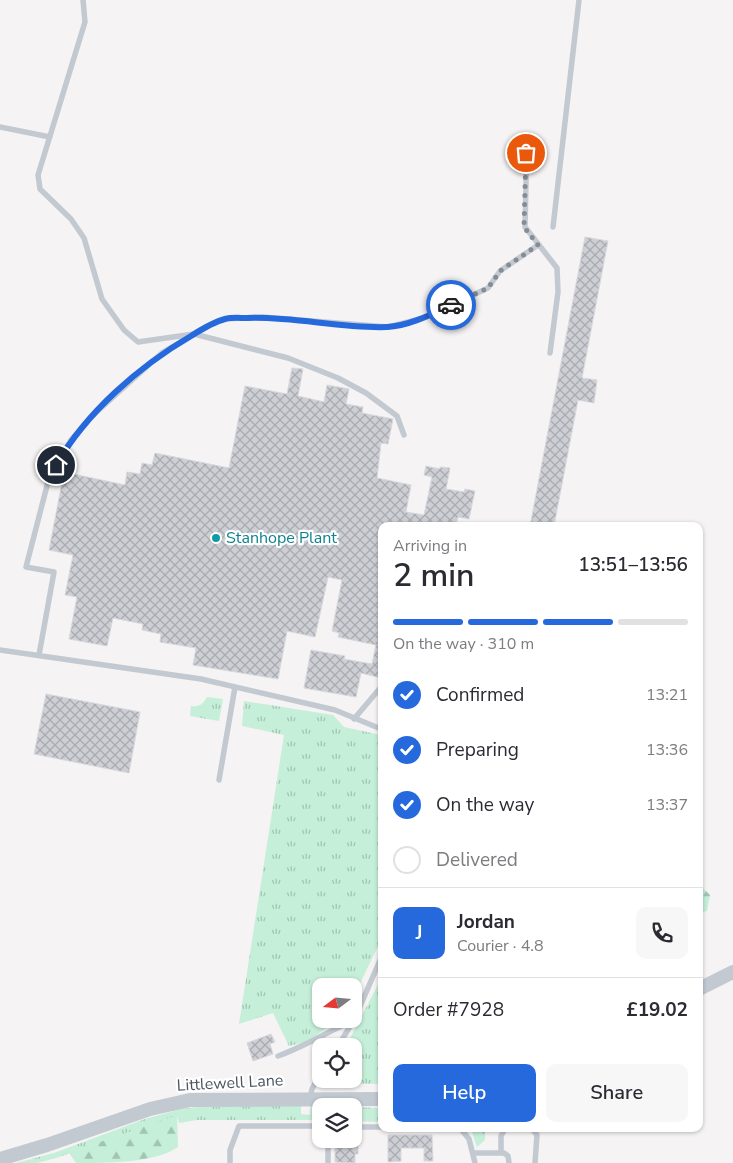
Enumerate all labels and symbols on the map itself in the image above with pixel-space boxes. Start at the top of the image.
pin [505,132,547,174]
courier [426,280,476,330]
pin [35,444,77,486]
place label: Stanhope Plant [226,527,337,549]
marker: Stanhope Plant [210,532,222,544]
north arrow [312,978,362,1028]
street label: Littlewell Lane [176,1069,284,1097]

